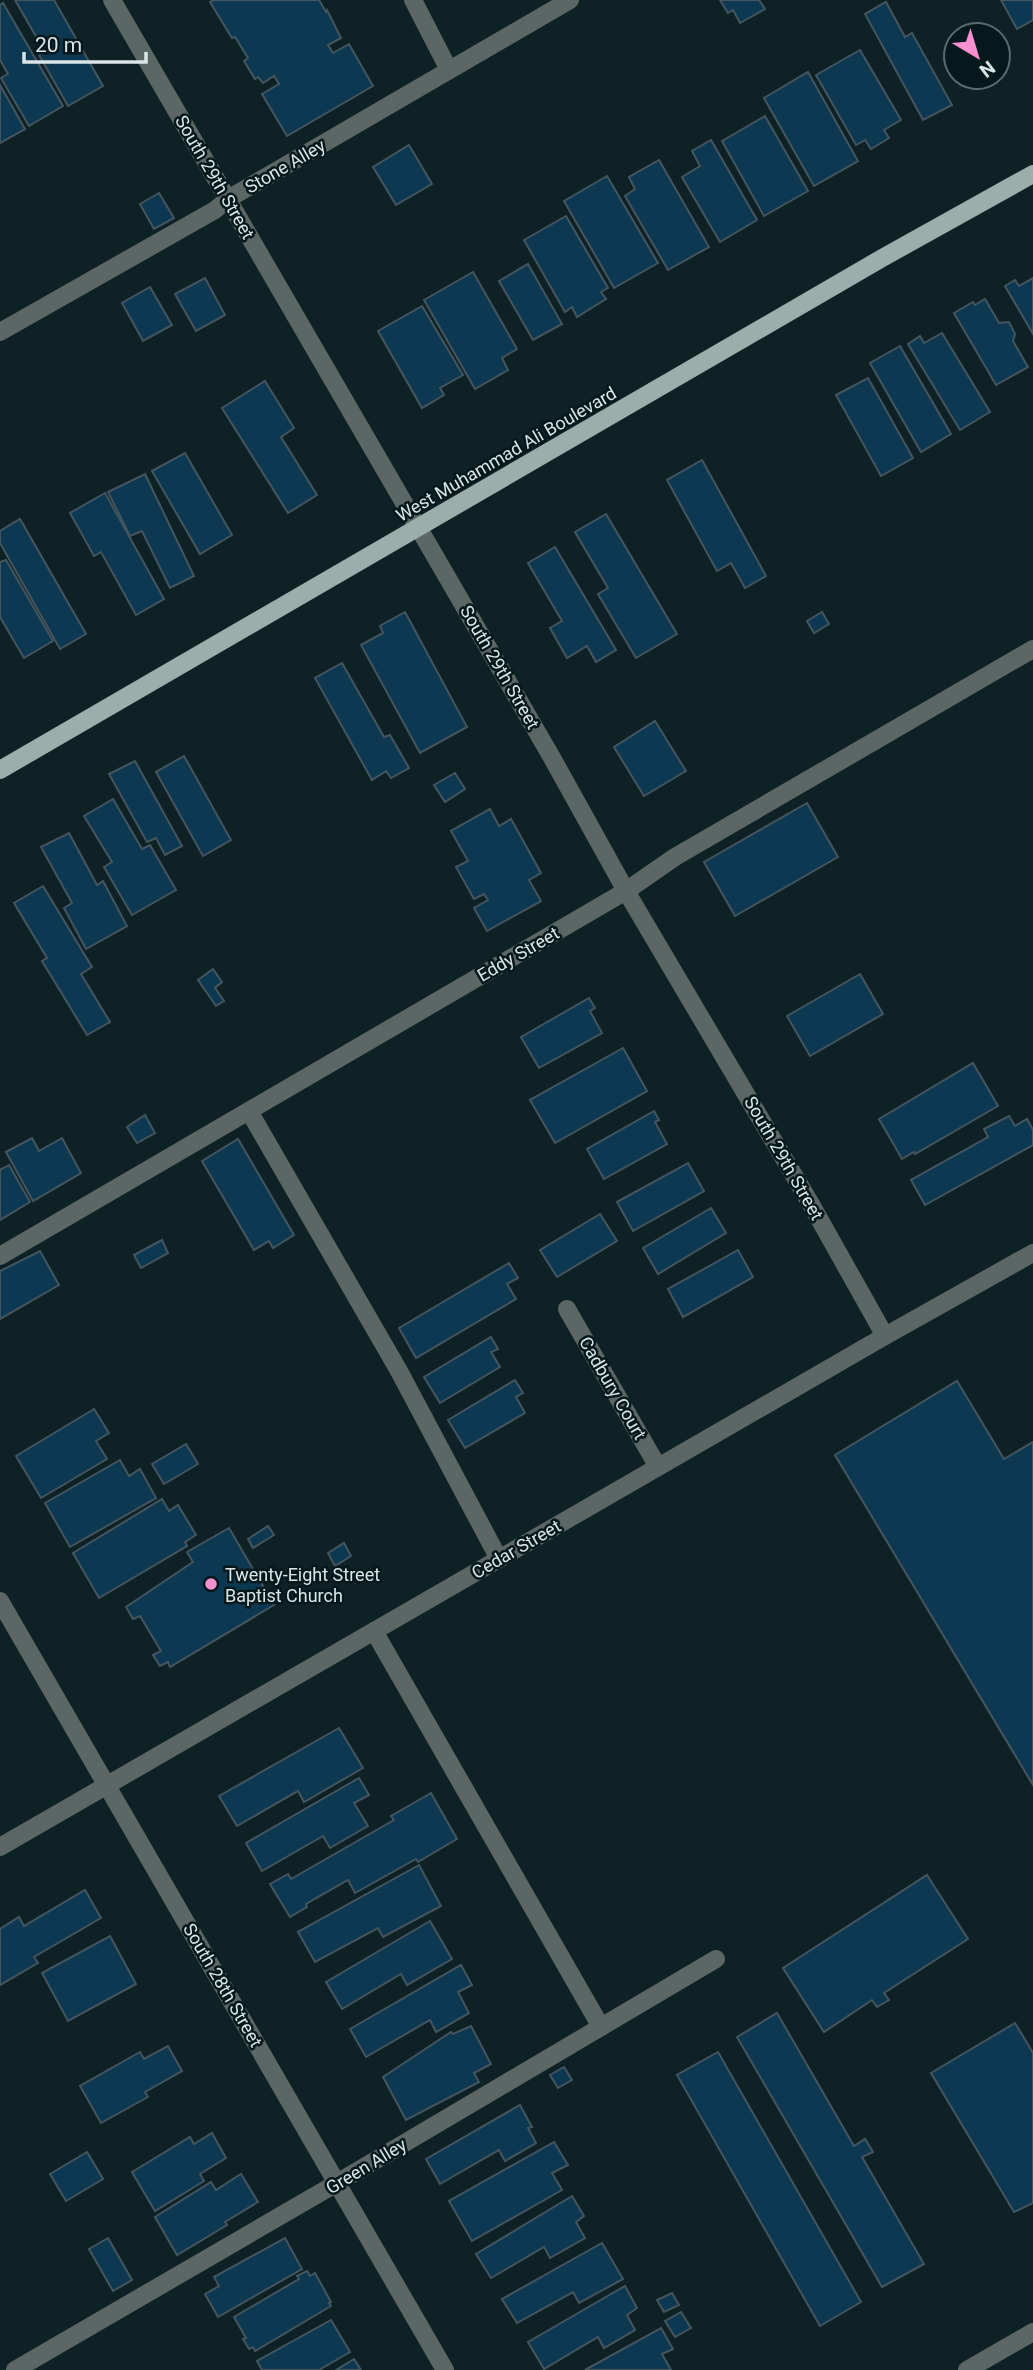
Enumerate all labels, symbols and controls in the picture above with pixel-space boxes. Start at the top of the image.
scale bar [24,21,147,65]
north arrow [942,21,1012,91]
text: 20 m [35,33,82,57]
text: N [975,56,1000,82]
street label: South 29th Street [171,112,259,243]
street label: Stone Alley [241,134,329,197]
street label: West Muhammad Ali Boulevard [392,382,620,526]
street label: South 29th Street [456,602,544,733]
street label: Eddy Street [473,922,563,986]
street label: South 29th Street [740,1093,828,1224]
street label: Cadbury Court [575,1333,651,1443]
street label: Cedar Street [468,1515,564,1583]
place label: Twenty-Eight Street Baptist Church [225,1564,380,1606]
marker: Twenty-Eight Street Baptist Church [203,1576,219,1592]
street label: South 28th Street [179,1920,267,2051]
street label: Green Alley [322,2134,410,2198]

